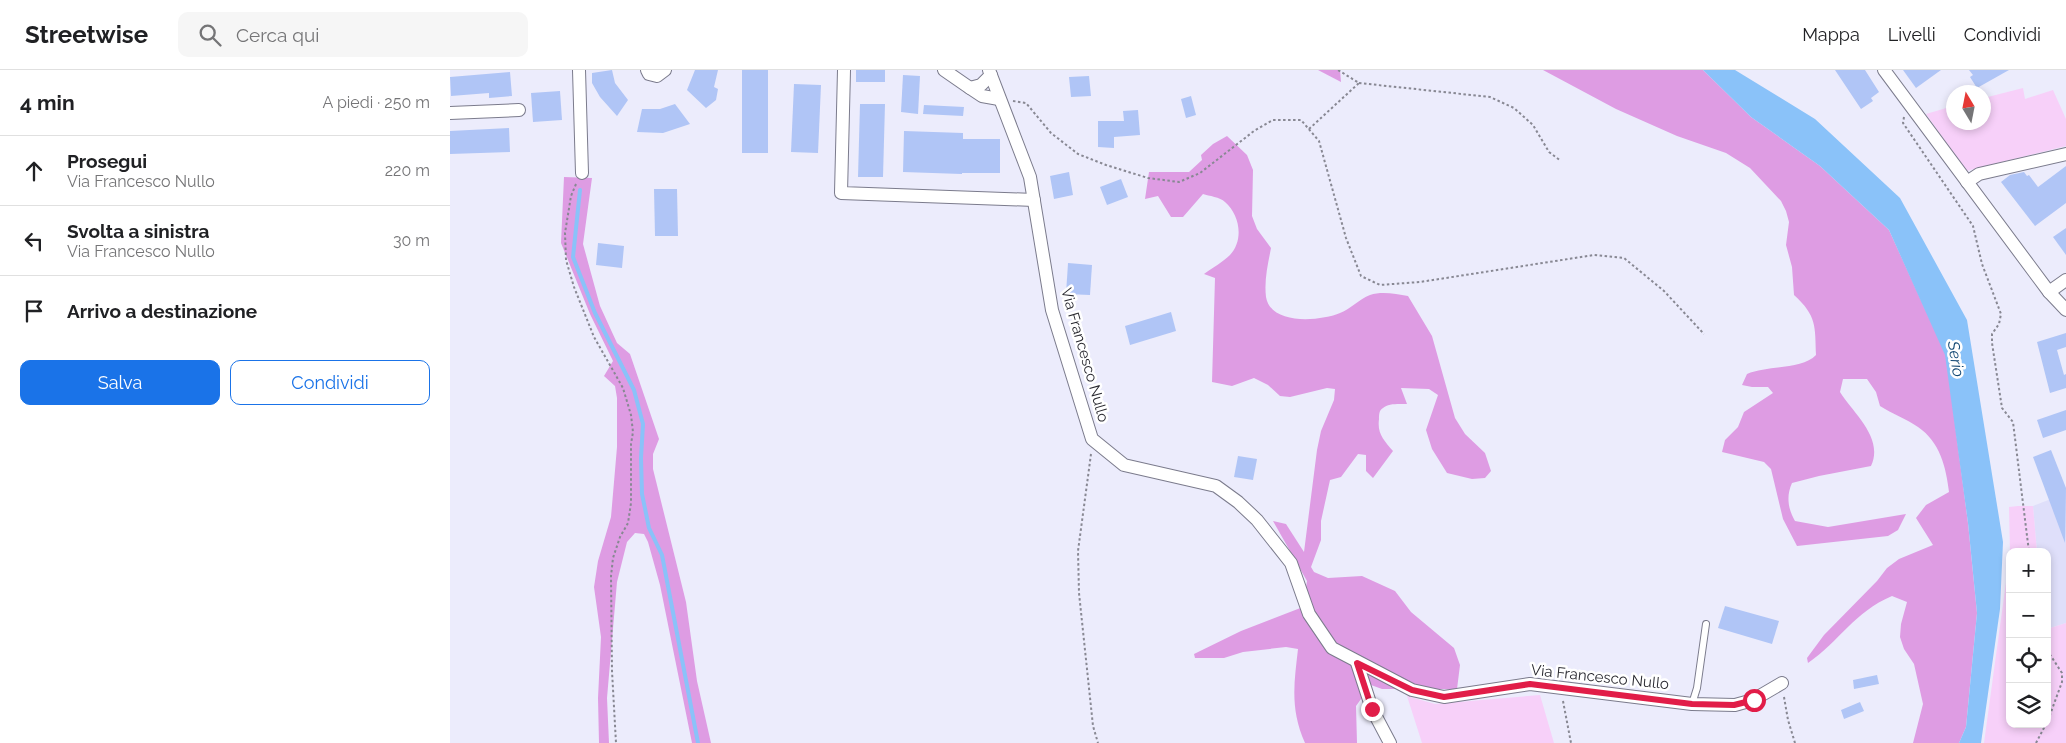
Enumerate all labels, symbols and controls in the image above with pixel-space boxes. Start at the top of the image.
search box [178,12,528,57]
text: Streetwise [25,20,148,49]
icon: search [196,21,224,49]
text: Cerca qui [236,24,319,46]
text: Mappa [1802,24,1860,45]
text: Livelli [1888,24,1936,45]
text: Condividi [1964,24,2041,45]
north arrow [1946,85,1991,130]
text: 4 min [20,90,75,115]
text: A piedi · 250 m [323,93,430,112]
text: Prosegui [67,150,147,172]
icon: ahead [20,157,48,185]
text: 220 m [385,161,430,180]
text: Via Francesco Nullo [67,172,215,191]
text: Svolta a sinistra [67,220,209,242]
icon: left [20,227,48,255]
text: 30 m [393,231,430,250]
text: Via Francesco Nullo [67,242,215,261]
street label: Via Francesco Nullo [1057,286,1113,424]
icon: arrive [20,297,48,325]
text: Arrivo a destinazione [67,300,257,322]
water label: Serio [1944,339,1968,378]
button: Salva [20,360,220,405]
button: Condividi [230,360,430,405]
map controls [2006,548,2051,728]
button: + [2006,548,2051,593]
button: − [2006,593,2051,638]
button: locate [2006,638,2051,683]
street label: Via Francesco Nullo [1530,661,1670,693]
button: layers [2006,683,2051,728]
route start [1743,689,1766,712]
route end [1361,698,1384,721]

